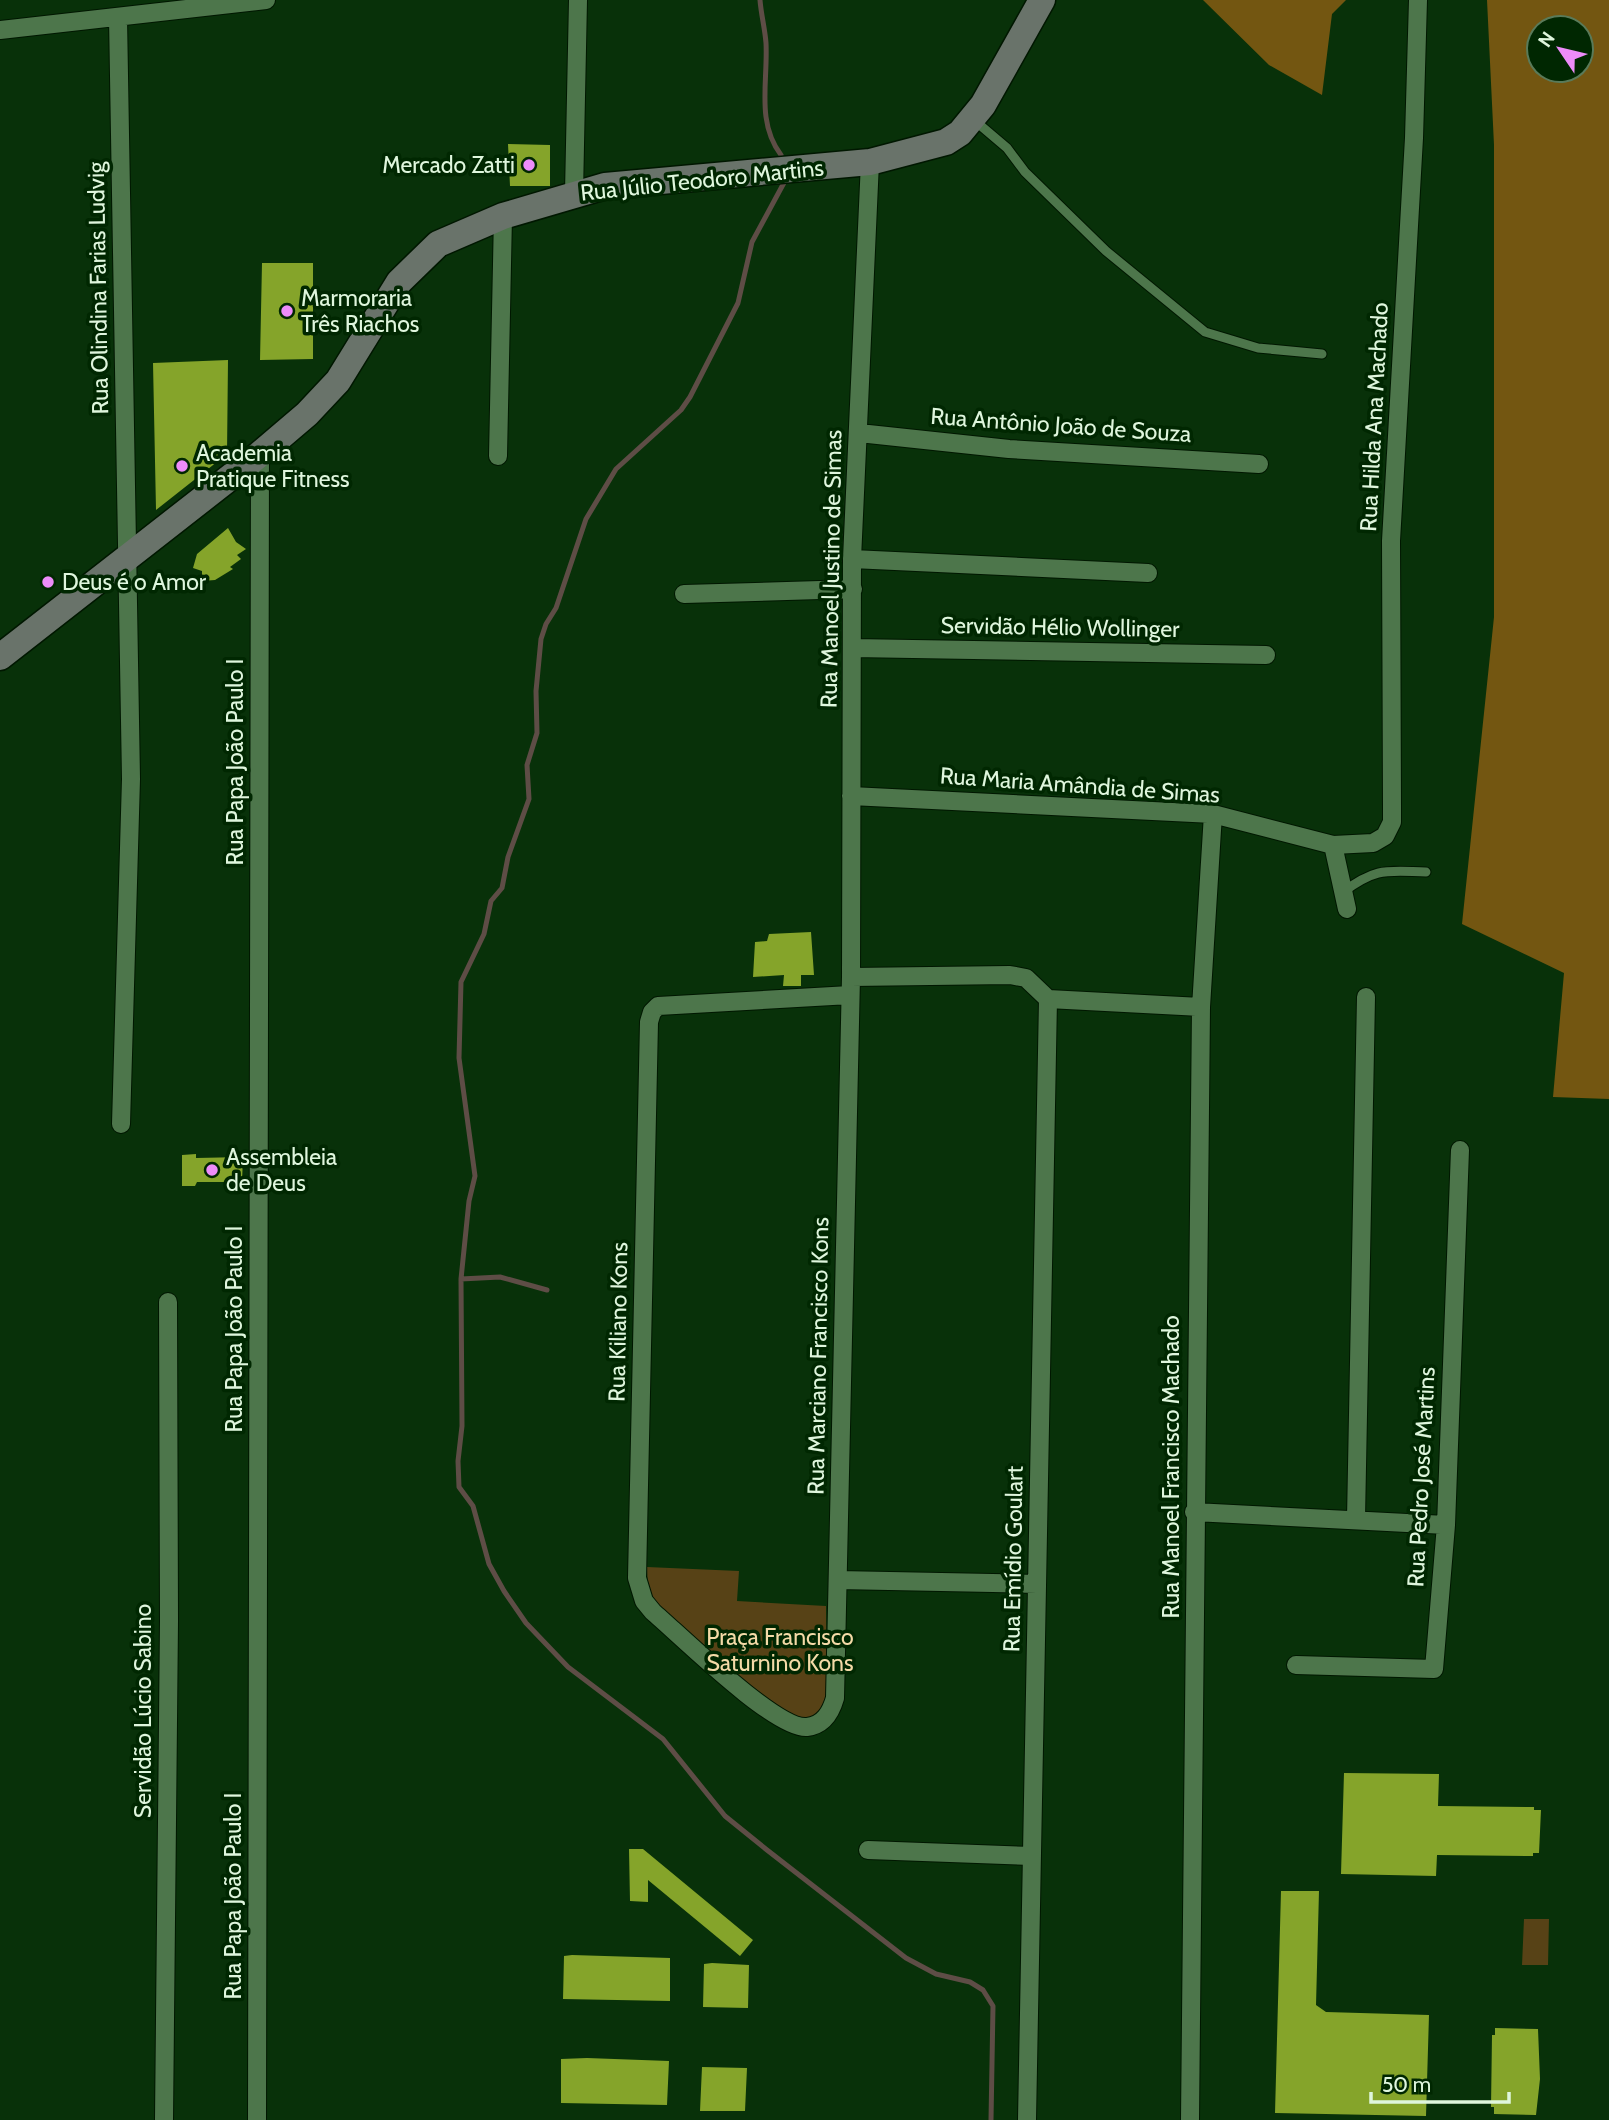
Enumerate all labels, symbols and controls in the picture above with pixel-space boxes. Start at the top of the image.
north arrow [1525,14,1595,84]
text: N [1533,27,1560,52]
place label: Mercado Zatti [382,151,515,179]
street label: Rua Júlio Teodoro Martins [579,153,825,207]
marker: Mercado Zatti [521,157,537,173]
street label: Rua Olindina Farias Ludvig [82,161,114,415]
place label: Marmoraria Três Riachos [301,284,419,338]
street label: Rua Hilda Ana Machado [1354,302,1394,532]
marker: Marmoraria Três Riachos [279,303,295,319]
street label: Rua Antônio João de Souza [930,402,1192,448]
street label: Rua Manoel Justino de Simas [815,430,847,708]
place label: Academia Pratique Fitness [196,439,350,493]
marker: Academia Pratique Fitness [174,458,190,474]
place label: Deus é o Amor [62,568,207,596]
marker: Deus é o Amor [40,574,56,590]
street label: Servidão Hélio Wollinger [940,611,1180,643]
street label: Rua Papa João Paulo I [221,659,249,865]
street label: Rua Maria Amândia de Simas [939,761,1221,809]
place label: Assembleia de Deus [226,1143,337,1197]
marker: Assembleia de Deus [204,1162,220,1178]
street label: Rua Marciano Francisco Kons [802,1217,834,1495]
street label: Rua Papa João Paulo I [220,1226,248,1432]
street label: Rua Kiliano Kons [603,1242,633,1402]
street label: Rua Manoel Francisco Machado [1157,1315,1185,1619]
street label: Rua Pedro José Martins [1401,1366,1441,1588]
street label: Rua Emídio Goulart [997,1465,1029,1652]
street label: Servidão Lúcio Sabino [129,1604,157,1818]
park label: Praça Francisco Saturnino Kons [706,1623,854,1677]
street label: Rua Papa João Paulo I [219,1793,247,1999]
scale bar [1371,2060,1509,2104]
text: 50 m [1382,2072,1431,2097]

